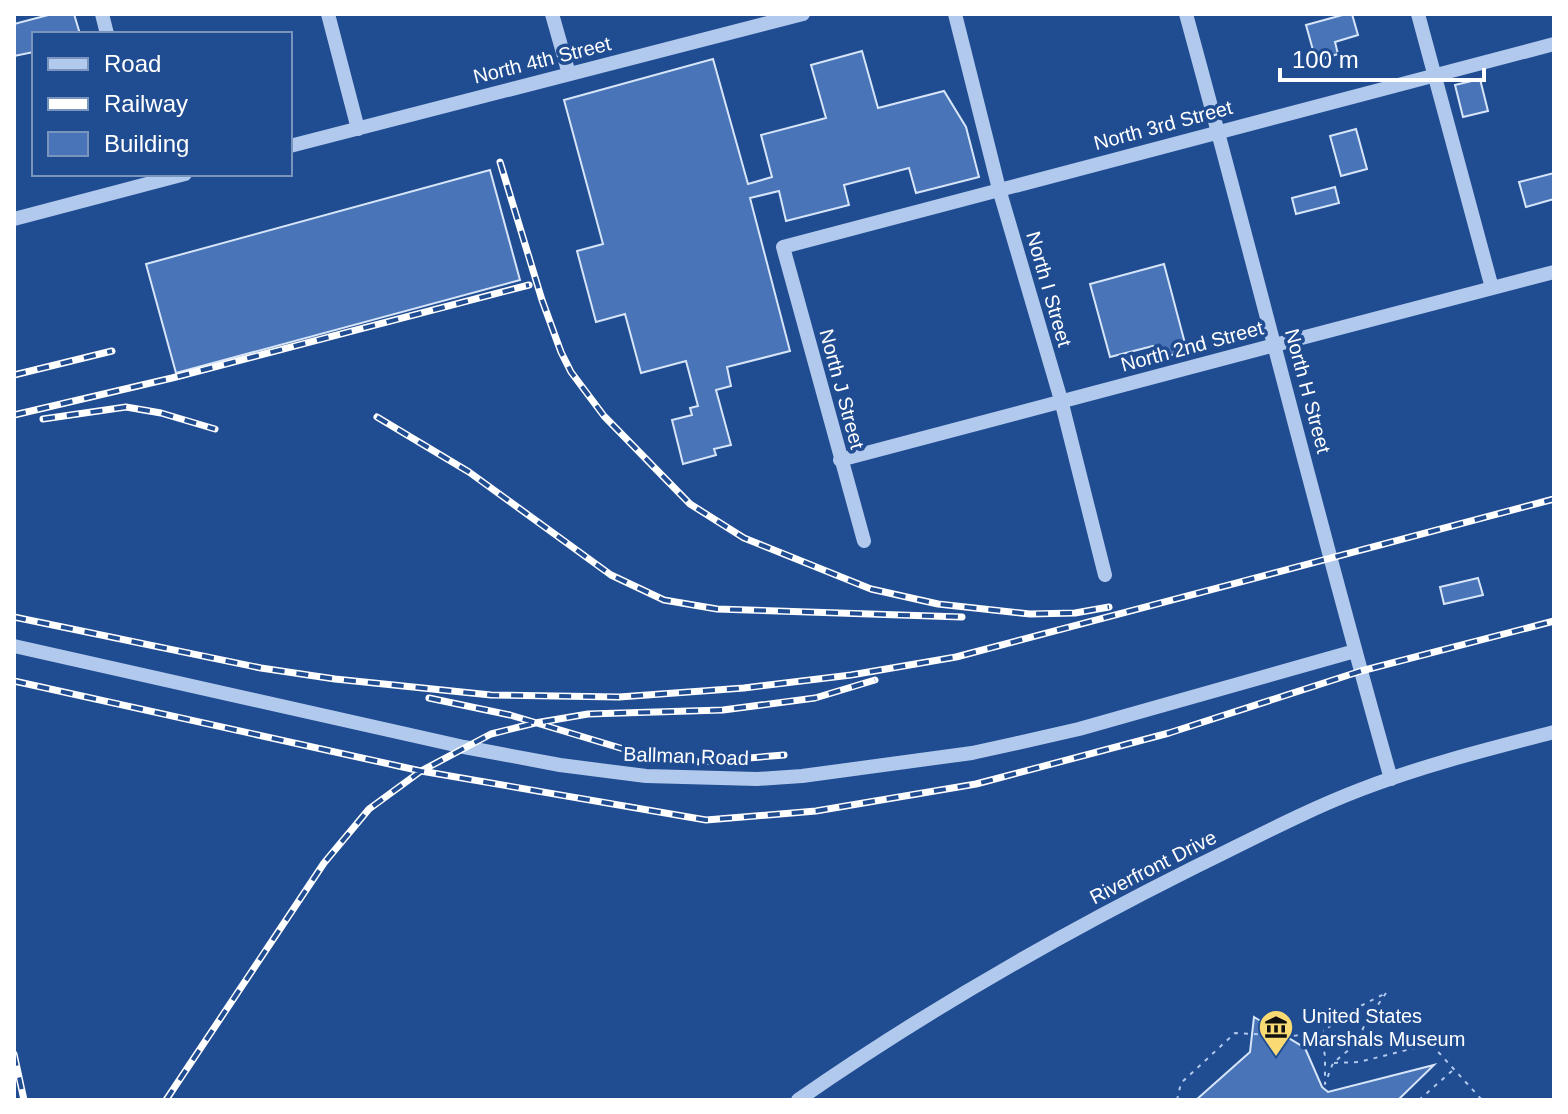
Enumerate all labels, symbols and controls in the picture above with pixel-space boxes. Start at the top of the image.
legend [32,32,292,176]
street label: North 4th Street [471,32,614,88]
scale bar [1280,32,1484,82]
text: 100 m [1292,46,1359,73]
text: Road [104,50,161,77]
text: Railway [104,90,188,117]
street label: North 3rd Street [1091,96,1235,154]
text: Building [104,130,189,157]
street label: North I Street [1022,229,1076,350]
street label: North 2nd Street [1118,316,1266,376]
street label: North H Street [1281,326,1335,456]
street label: North J Street [815,327,869,452]
street label: Ballman Road [623,743,749,769]
street label: Riverfront Drive [1086,826,1220,908]
place label: United States Marshals Museum [1302,1005,1465,1050]
museum icon: United States Marshals Museum [1257,1008,1295,1058]

